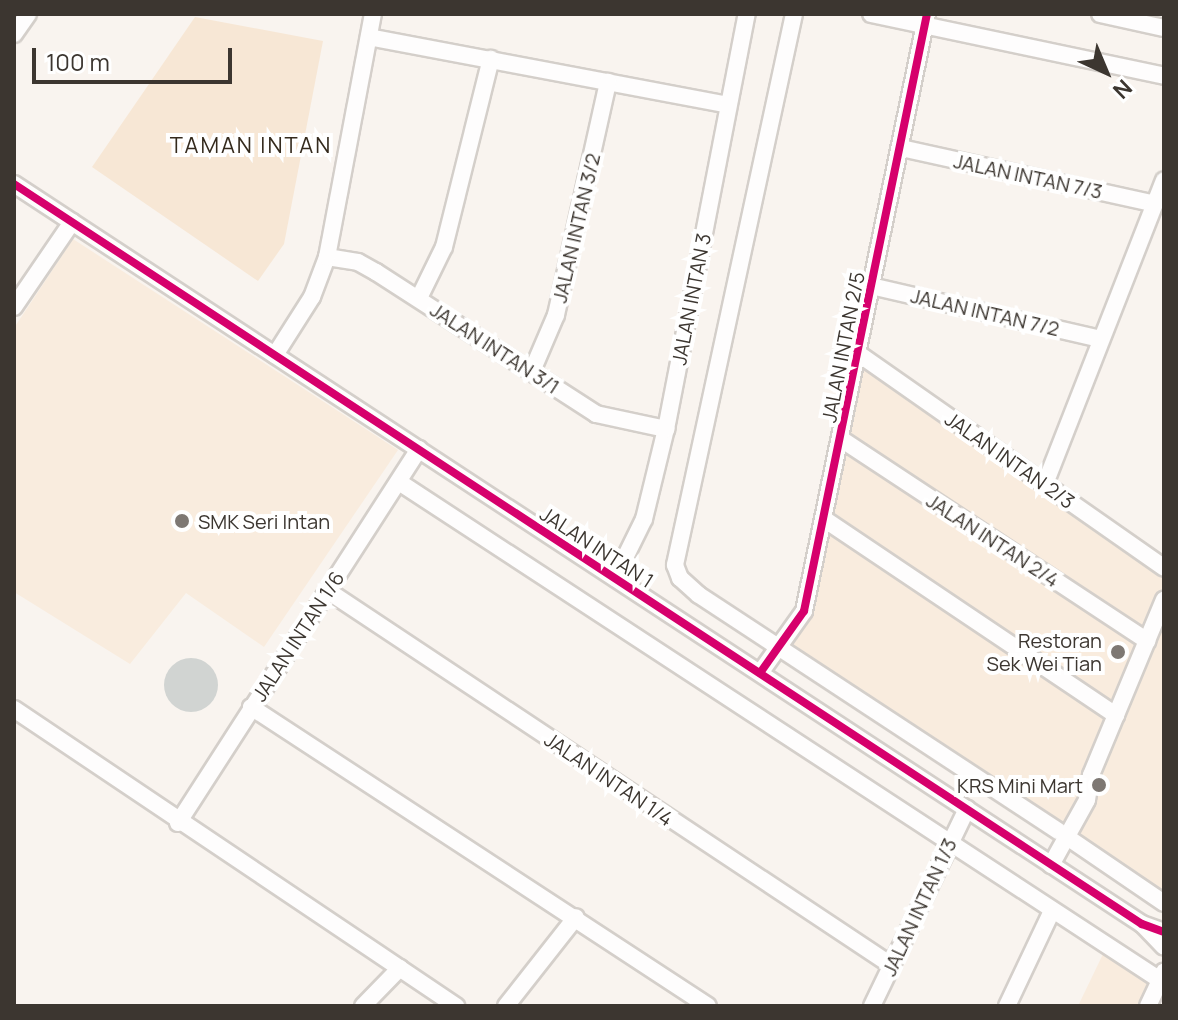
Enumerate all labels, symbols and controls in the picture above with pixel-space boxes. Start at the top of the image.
scale bar [36,32,236,82]
north arrow [1066,32,1146,112]
text: 100 m [46,45,110,78]
text: N [1107,73,1139,106]
district label: TAMAN INTAN [170,133,332,159]
street label: JALAN INTAN 7/3 [952,149,1104,203]
street label: JALAN INTAN 3/2 [547,151,605,305]
street label: JALAN INTAN 3 [666,231,716,367]
street label: JALAN INTAN 2/5 [817,270,869,424]
street label: JALAN INTAN 7/2 [908,283,1062,341]
street label: JALAN INTAN 3/1 [426,297,564,399]
street label: JALAN INTAN 2/3 [941,406,1079,514]
street label: JALAN INTAN 2/4 [922,488,1064,592]
street label: JALAN INTAN 1 [536,501,658,593]
place label: SMK Seri Intan [198,509,330,533]
marker: SMK Seri Intan [173,512,191,530]
street label: JALAN INTAN 1/6 [247,566,349,706]
place label: Restoran Sek Wei Tian [987,628,1102,675]
marker: Restoran Sek Wei Tian [1109,643,1127,661]
street label: JALAN INTAN 1/4 [540,727,678,831]
place label: KRS Mini Mart [957,773,1083,797]
marker: KRS Mini Mart [1090,776,1108,794]
street label: JALAN INTAN 1/3 [877,834,961,980]

